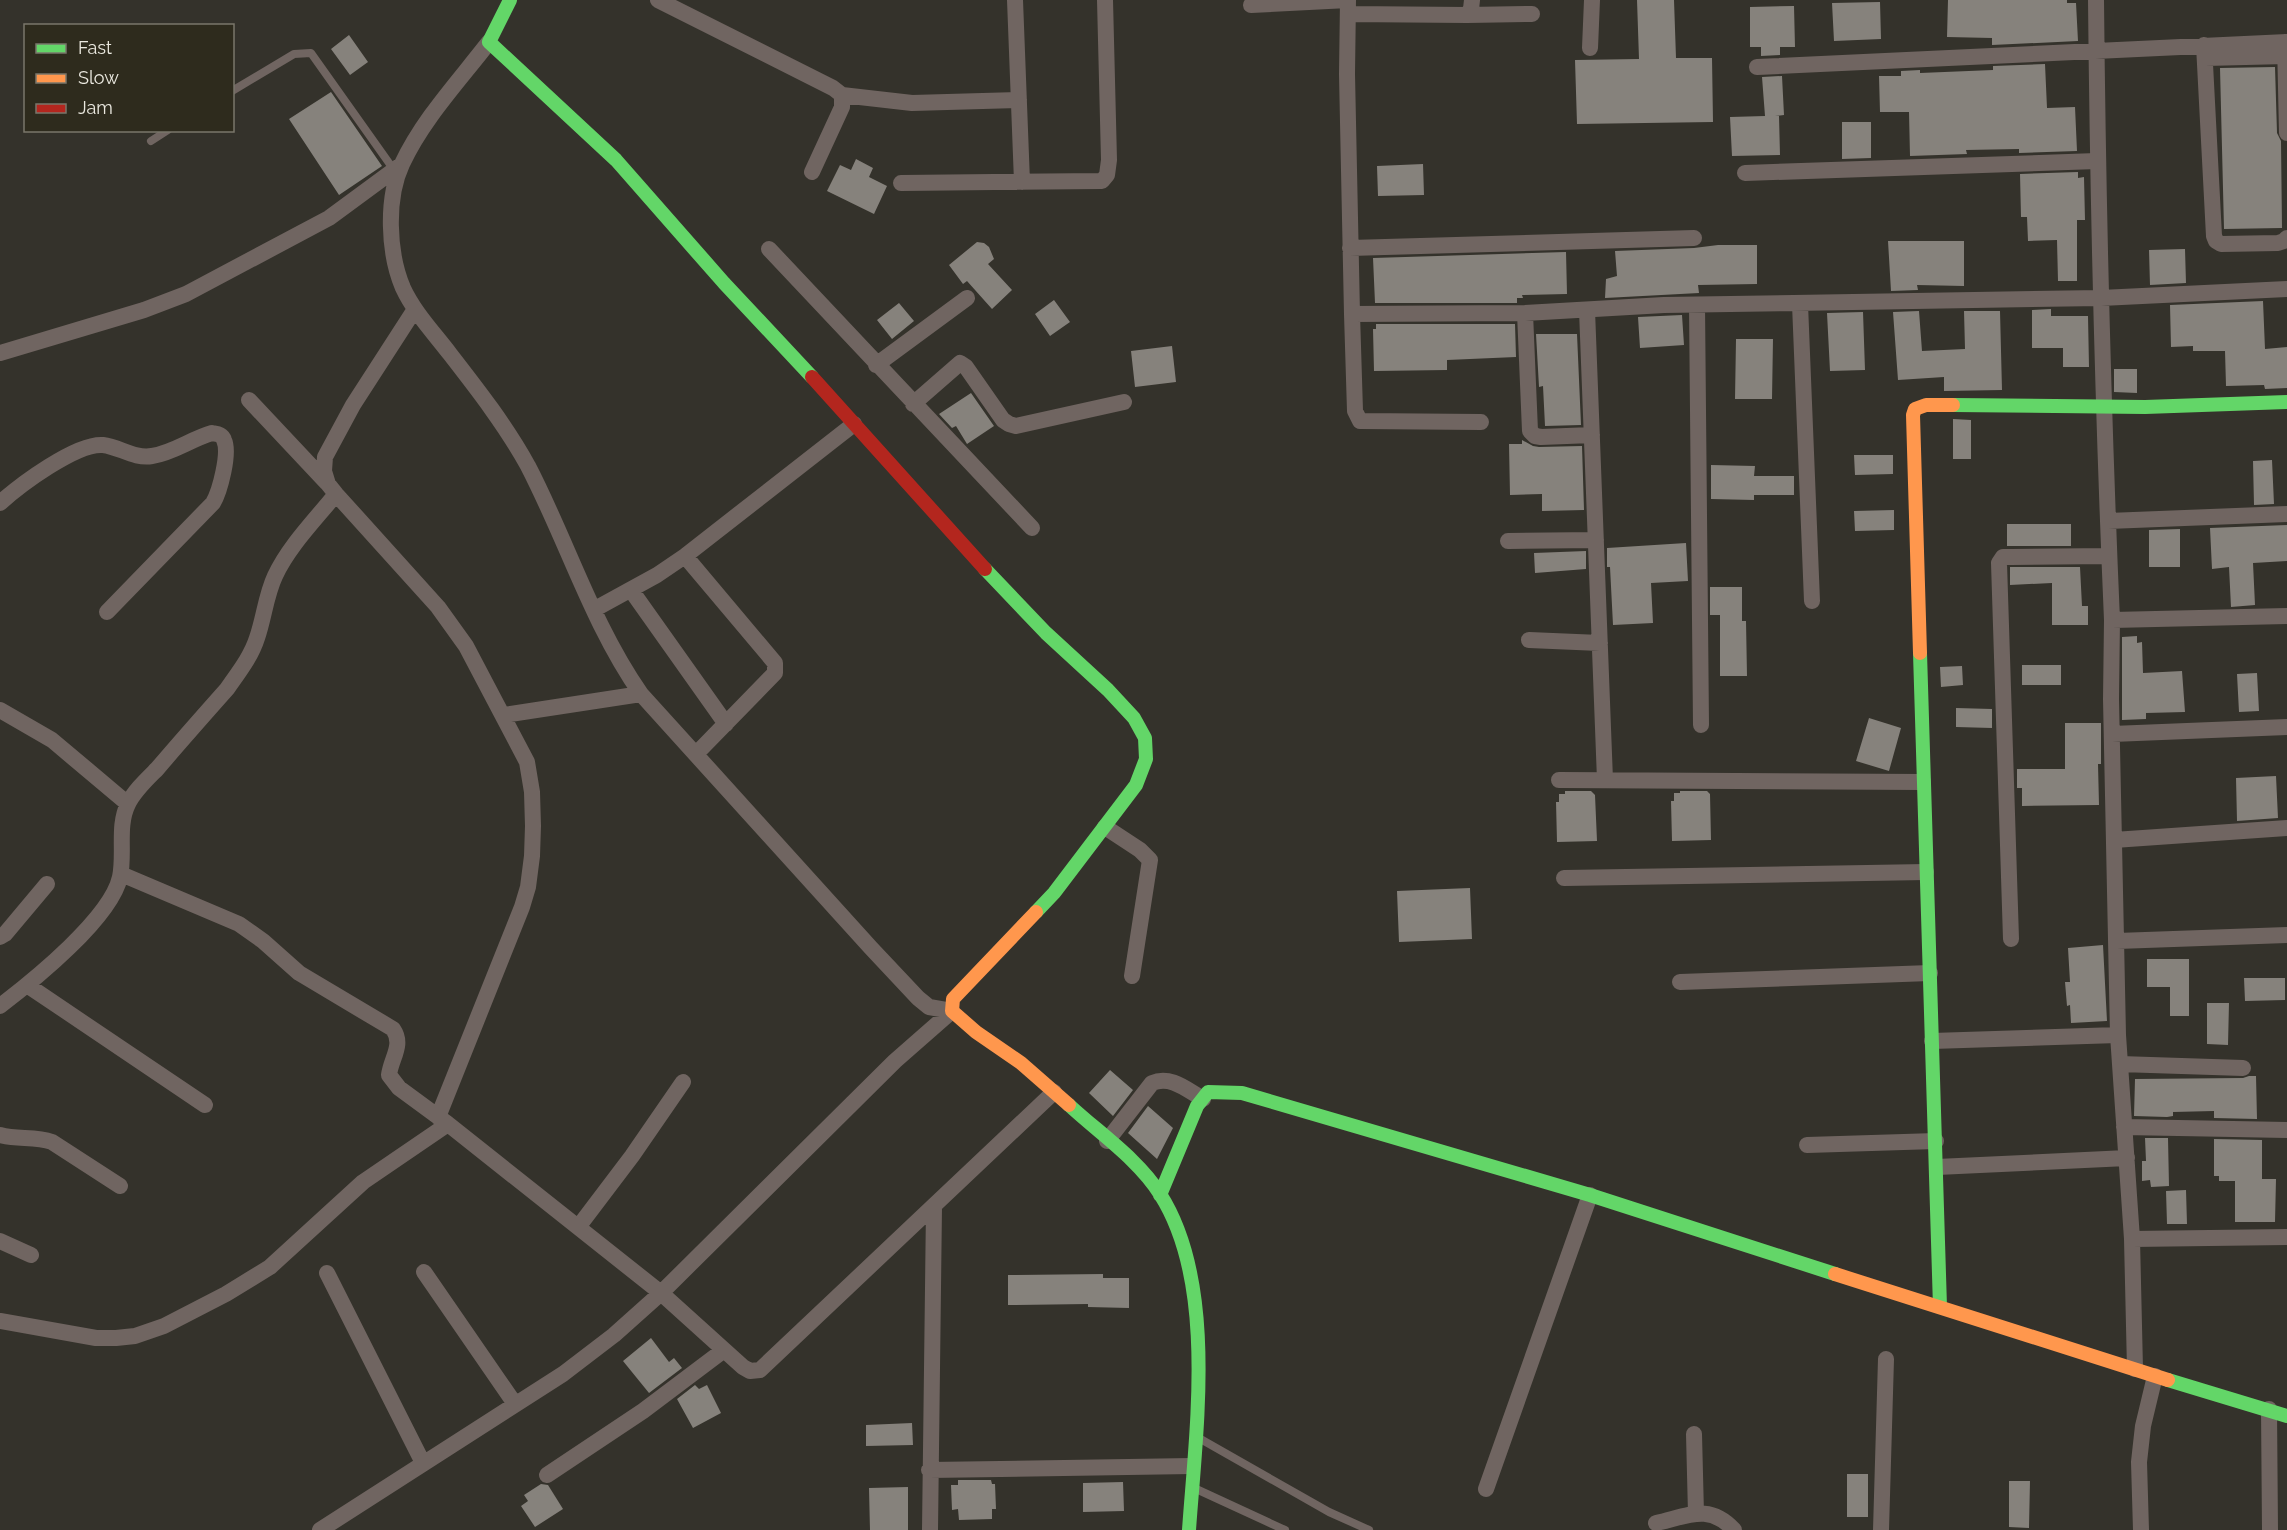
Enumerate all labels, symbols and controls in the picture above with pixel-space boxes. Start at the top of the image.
legend [24,24,234,132]
text: Fast [78,37,112,58]
text: Slow [78,67,119,88]
text: Jam [78,97,113,118]

